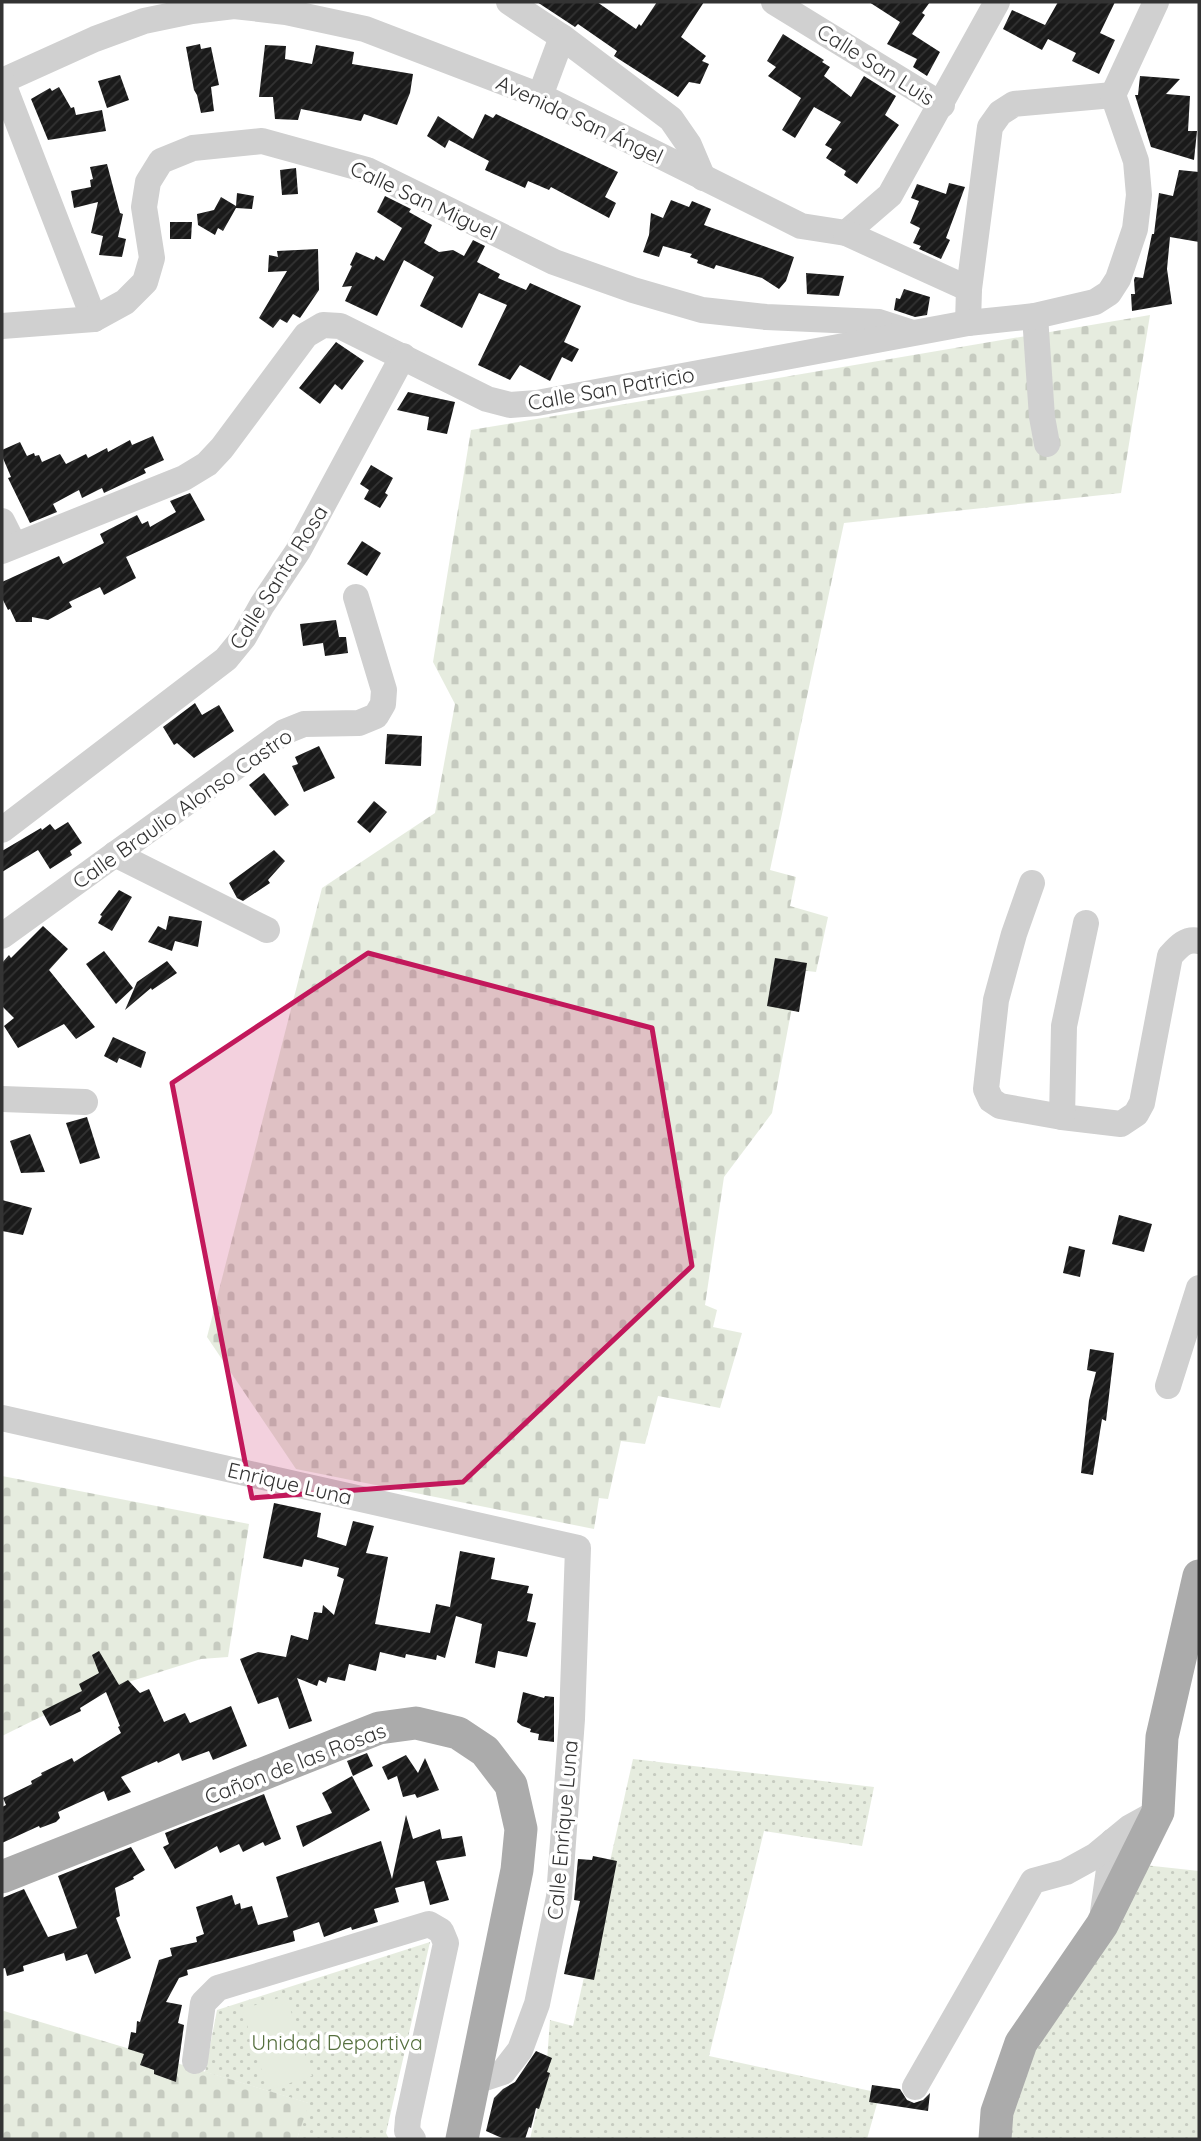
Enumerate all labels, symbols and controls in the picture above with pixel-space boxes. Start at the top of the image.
street label: Calle San Luis [813,18,939,110]
street label: Avenida San Ángel [492,69,668,169]
street label: Calle San Miguel [346,155,502,245]
street label: Calle San Patricio [526,361,696,415]
street label: Calle Santa Rosa [223,500,333,654]
street label: Calle Braulio Alonso Castro [67,722,297,894]
street label: Enrique Luna [225,1456,355,1510]
street label: Cañon de las Rosas [201,1716,389,1810]
street label: Calle Enrique Luna [541,1739,583,1921]
park label: Unidad Deportiva [251,2029,423,2055]

